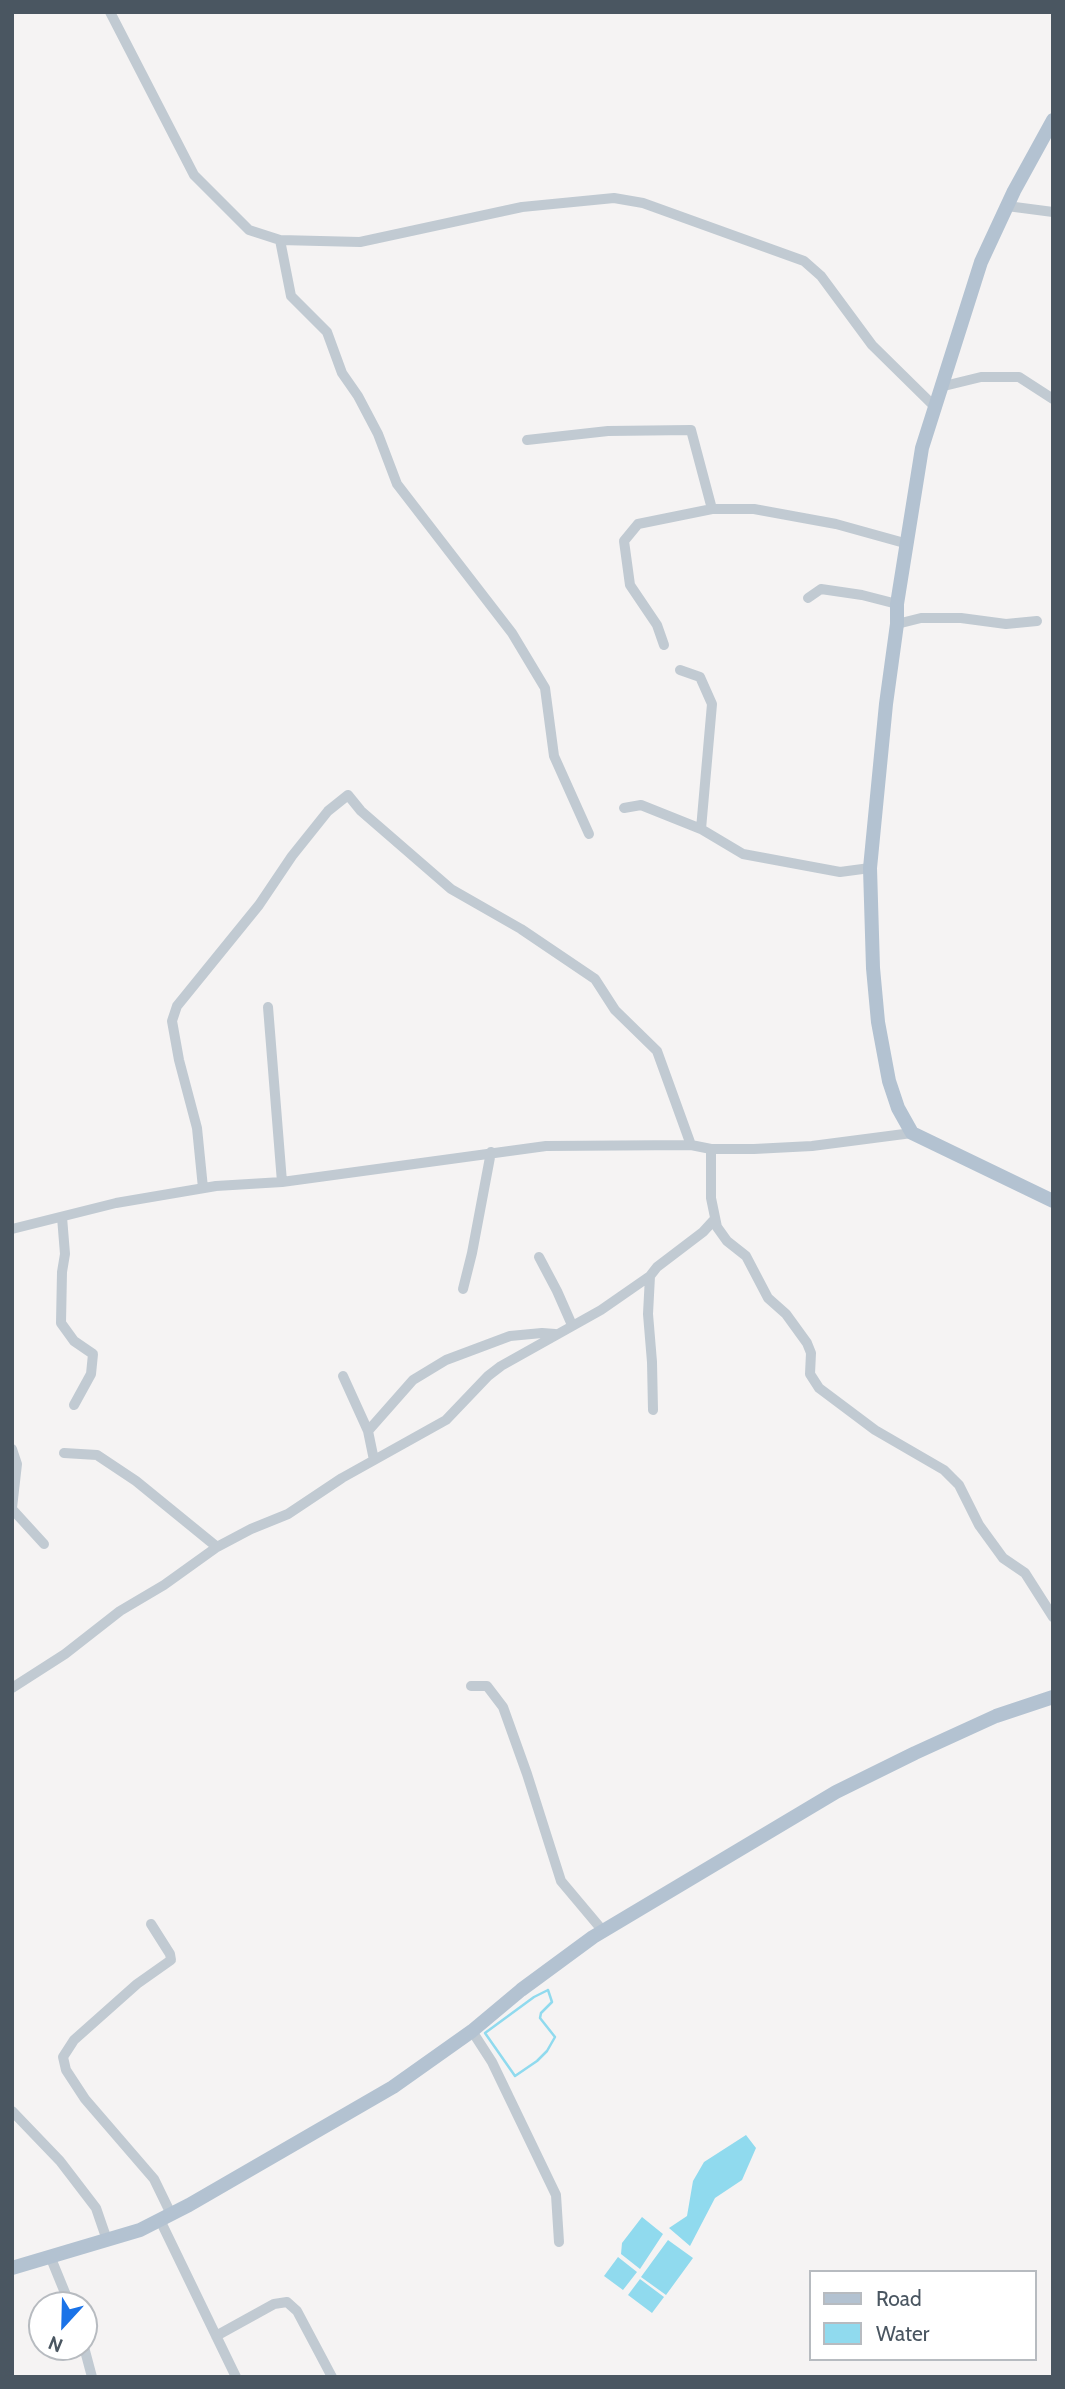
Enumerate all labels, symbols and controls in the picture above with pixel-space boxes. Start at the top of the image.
legend [810,2270,1037,2361]
text: Road [876,2286,922,2311]
north arrow [28,2291,98,2361]
text: Water [876,2321,929,2346]
text: N [45,2331,66,2357]

